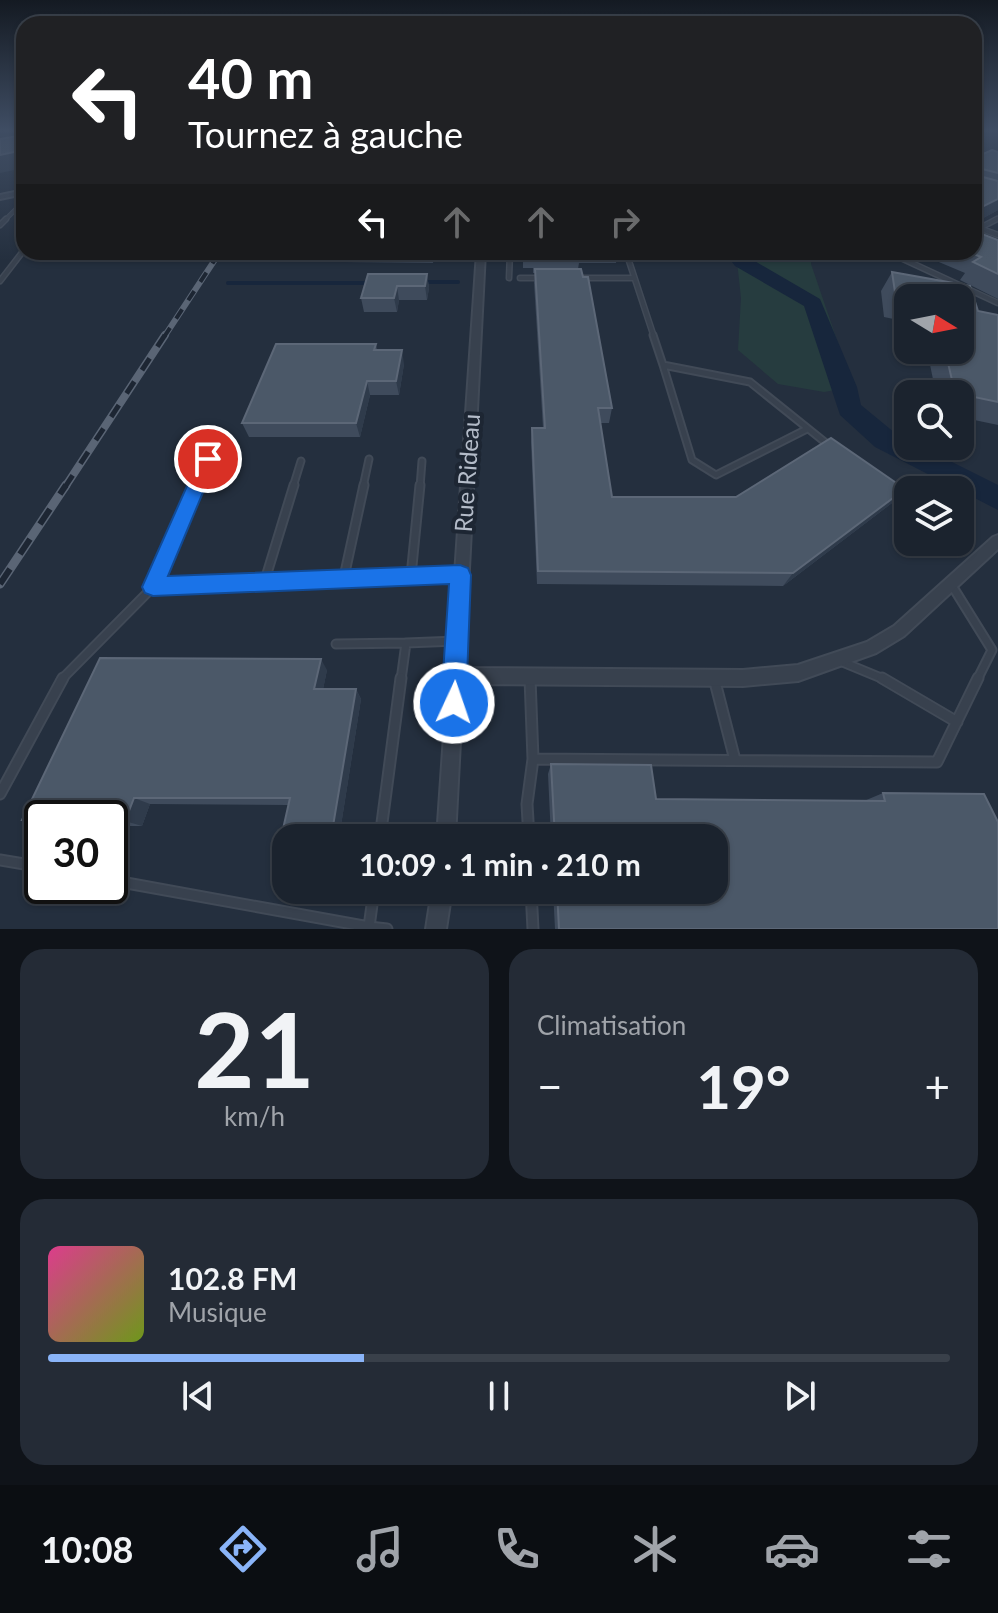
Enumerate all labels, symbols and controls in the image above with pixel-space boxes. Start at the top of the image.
text: 40 m [188,44,313,111]
icon: left [56,48,160,152]
text: Tournez à gauche [188,112,463,156]
icon: left [351,200,395,244]
icon: ahead [435,200,479,244]
icon: ahead [519,200,563,244]
icon: right [603,200,647,244]
north arrow [894,284,974,364]
map controls [894,284,974,556]
button: search [894,380,974,460]
street label: Rue Rideau [448,413,485,533]
pin [174,425,242,493]
icon: arrive [186,437,230,481]
button: layers [894,476,974,556]
position arrow [412,661,496,745]
speed limit sign: 30 [24,800,128,904]
text: 10:09 · 1 min · 210 m [359,846,641,882]
text: 21 [194,985,315,1110]
text: Climatisation [537,1009,686,1041]
text: 19° [696,1050,791,1122]
text: − [537,1060,563,1112]
text: + [924,1060,950,1112]
text: km/h [224,1100,285,1132]
text: 102.8 FM [168,1260,297,1296]
text: Musique [168,1296,267,1328]
icon: previous [176,1374,220,1418]
icon: pause [477,1374,521,1418]
icon: next [778,1374,822,1418]
icon: directions [215,1521,271,1577]
icon: music [352,1521,408,1577]
icon: phone [489,1521,545,1577]
icon: climate [627,1521,683,1577]
icon: car [764,1521,820,1577]
icon: filters [901,1521,957,1577]
text: 10:08 [41,1527,133,1571]

